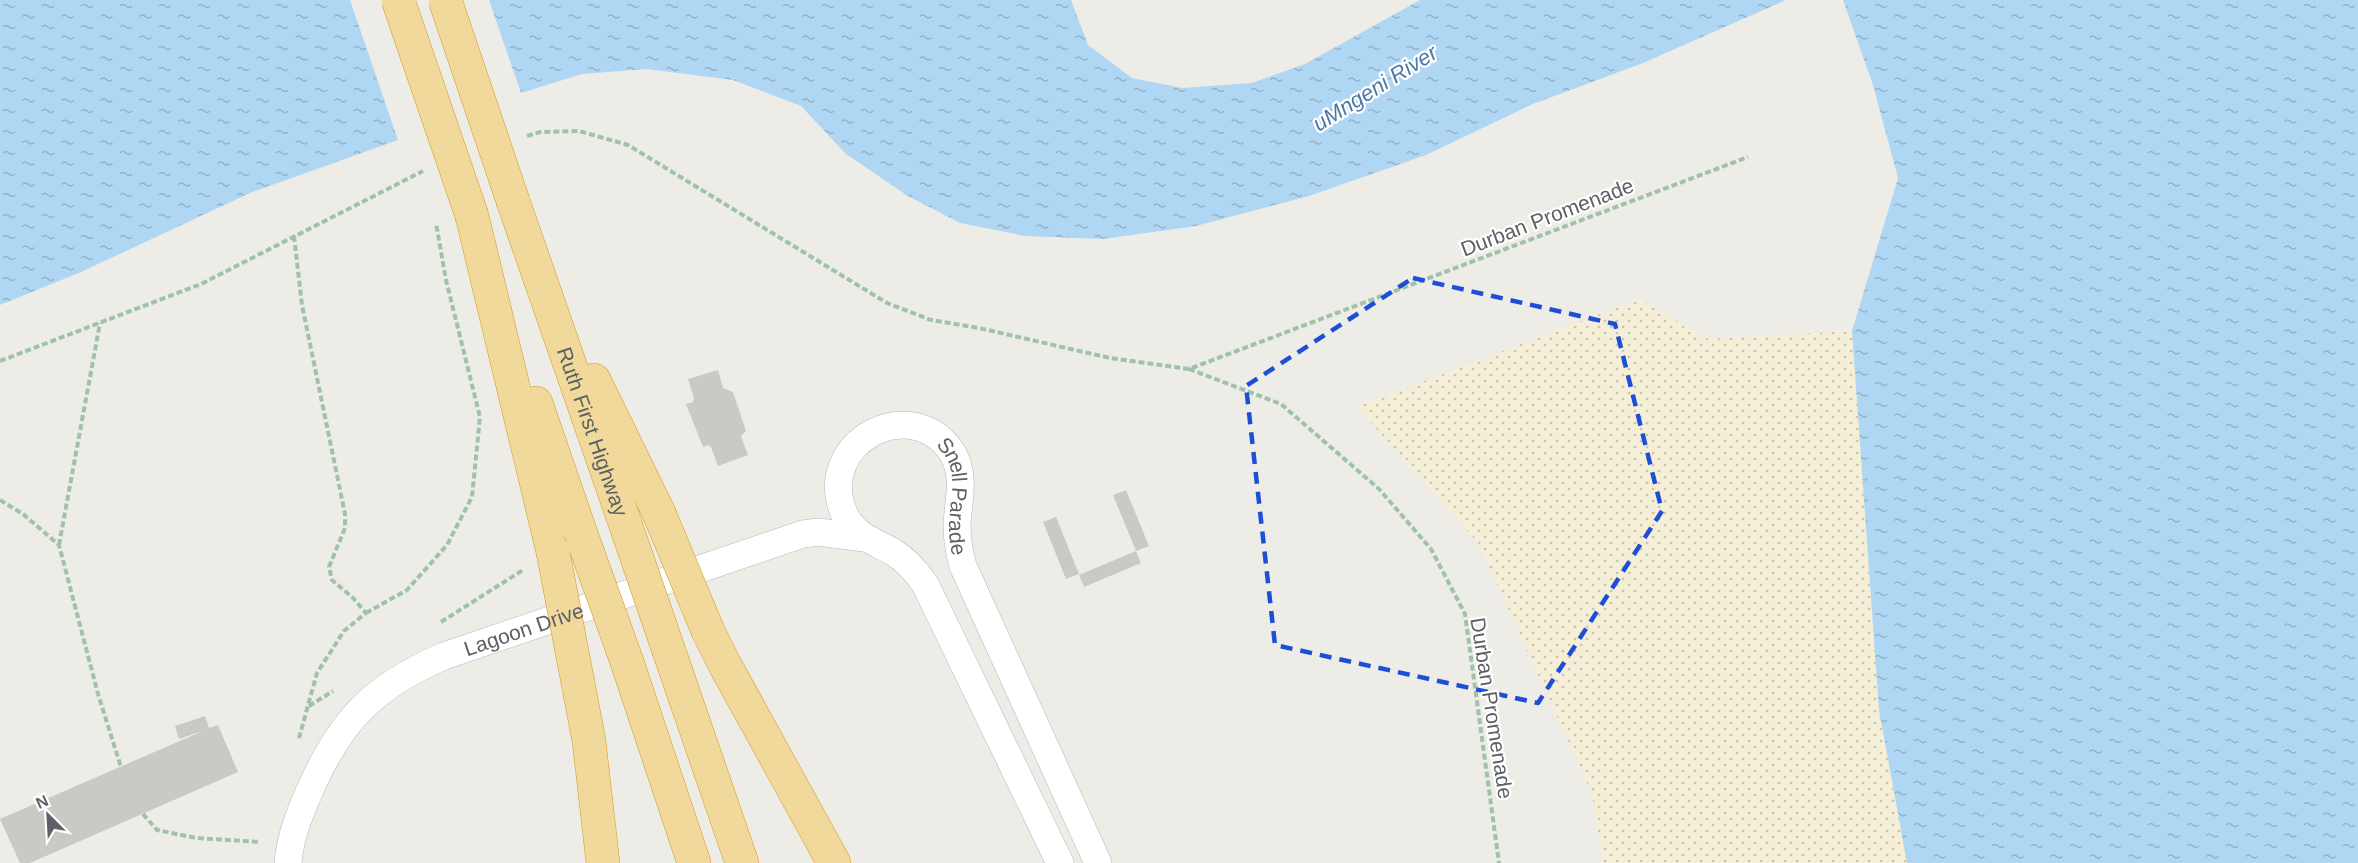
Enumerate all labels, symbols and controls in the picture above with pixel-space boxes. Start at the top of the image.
water label: uMngeni River [1308,39,1443,136]
street label: Durban Promenade [1457,173,1637,261]
street label: Ruth First Highway [553,344,633,520]
street label: Snell Parade [933,432,972,557]
street label: Lagoon Drive [461,598,587,660]
street label: Durban Promenade [1466,616,1518,800]
north arrow [18,785,78,845]
text: N [33,792,51,812]

